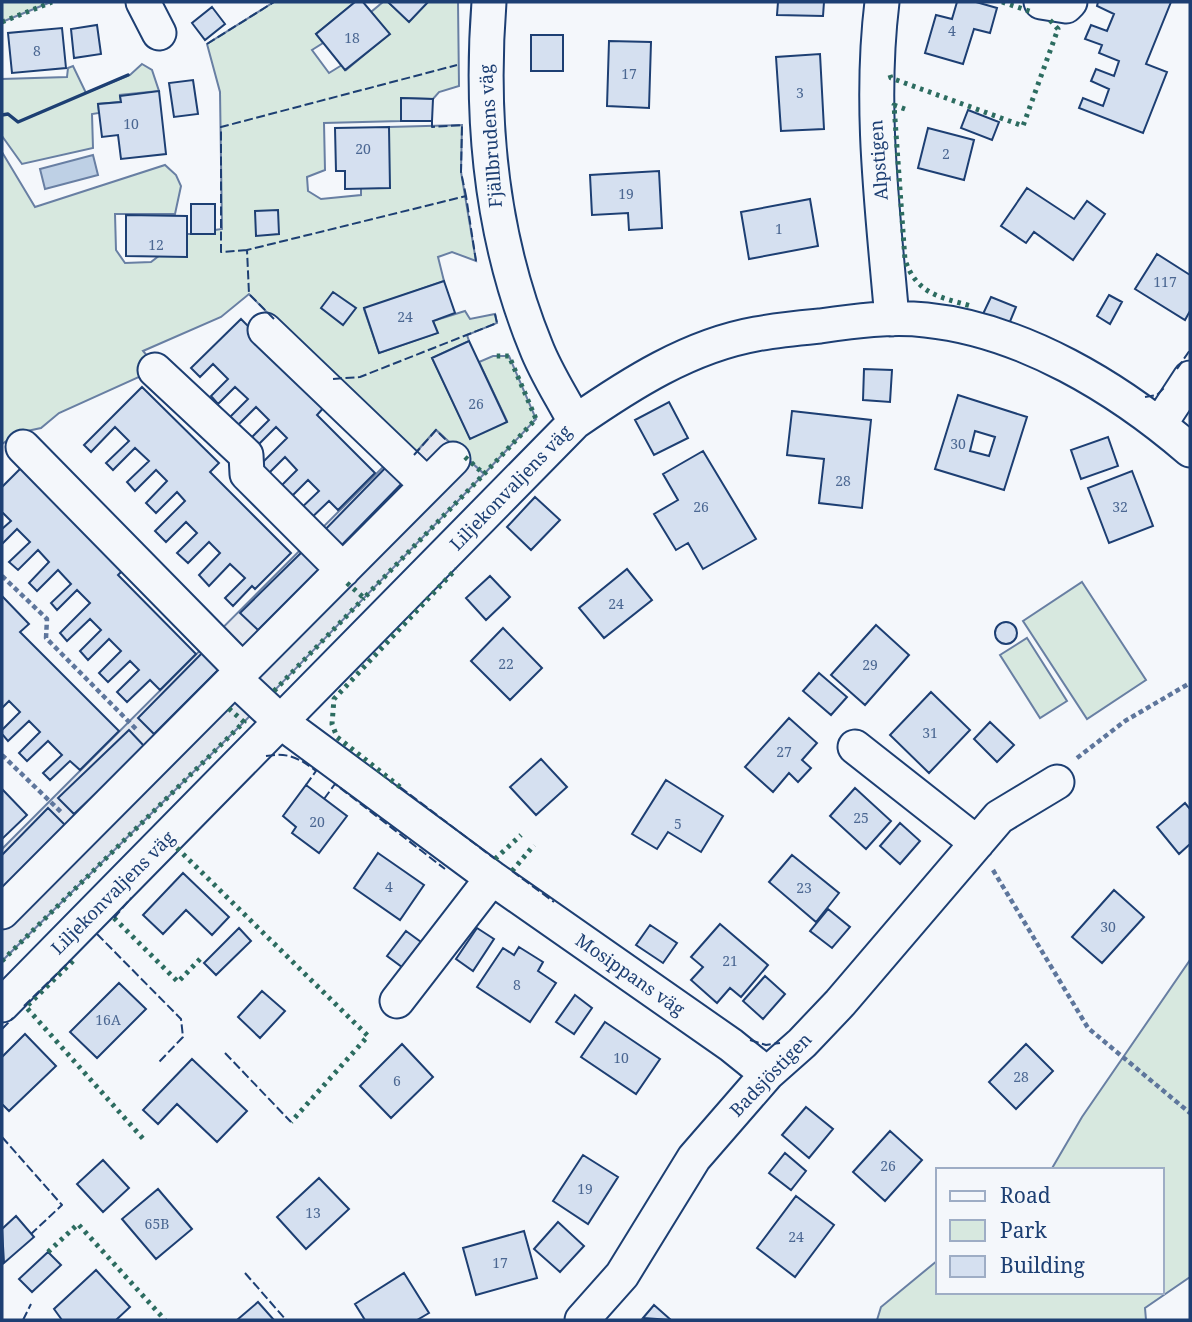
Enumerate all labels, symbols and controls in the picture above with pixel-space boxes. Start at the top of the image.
house number: 4 [948,21,956,40]
house number: 18 [344,28,360,47]
house number: 8 [33,41,41,60]
street label: Fjällbrudens väg [473,63,507,209]
house number: 17 [621,64,637,83]
house number: 3 [796,83,804,102]
house number: 10 [123,114,139,133]
street label: Alpstigen [863,119,893,201]
house number: 20 [355,139,371,158]
house number: 2 [942,144,950,163]
house number: 19 [618,184,634,203]
house number: 1 [775,219,783,238]
house number: 12 [148,235,164,254]
house number: 117 [1153,272,1177,291]
house number: 24 [397,307,413,326]
house number: 26 [468,394,484,413]
street label: Liljekonvaljens väg [444,419,577,555]
house number: 30 [950,434,966,453]
house number: 28 [835,471,851,490]
house number: 26 [693,497,709,516]
house number: 32 [1112,497,1128,516]
house number: 24 [608,594,624,613]
house number: 22 [498,654,514,673]
house number: 29 [862,655,878,674]
house number: 31 [922,723,938,742]
house number: 27 [776,742,792,761]
house number: 25 [853,808,869,827]
house number: 20 [309,812,325,831]
house number: 5 [674,814,682,833]
street label: Liljekonvaljens väg [45,825,180,959]
house number: 4 [385,877,393,896]
house number: 23 [796,878,812,897]
house number: 30 [1100,917,1116,936]
street label: Mosippans väg [571,928,690,1021]
house number: 21 [722,951,738,970]
house number: 8 [513,975,521,994]
house number: 16A [95,1010,121,1029]
street label: Badsjöstigen [724,1027,817,1121]
house number: 10 [613,1048,629,1067]
house number: 28 [1013,1067,1029,1086]
house number: 6 [393,1071,401,1090]
house number: 26 [880,1156,896,1175]
legend [936,1168,1164,1294]
house number: 19 [577,1179,593,1198]
text: Road [1000,1181,1051,1209]
house number: 13 [305,1203,321,1222]
house number: 65B [145,1214,169,1233]
text: Park [1000,1216,1047,1244]
house number: 24 [788,1227,804,1246]
text: Building [1000,1251,1085,1279]
house number: 17 [492,1253,508,1272]

